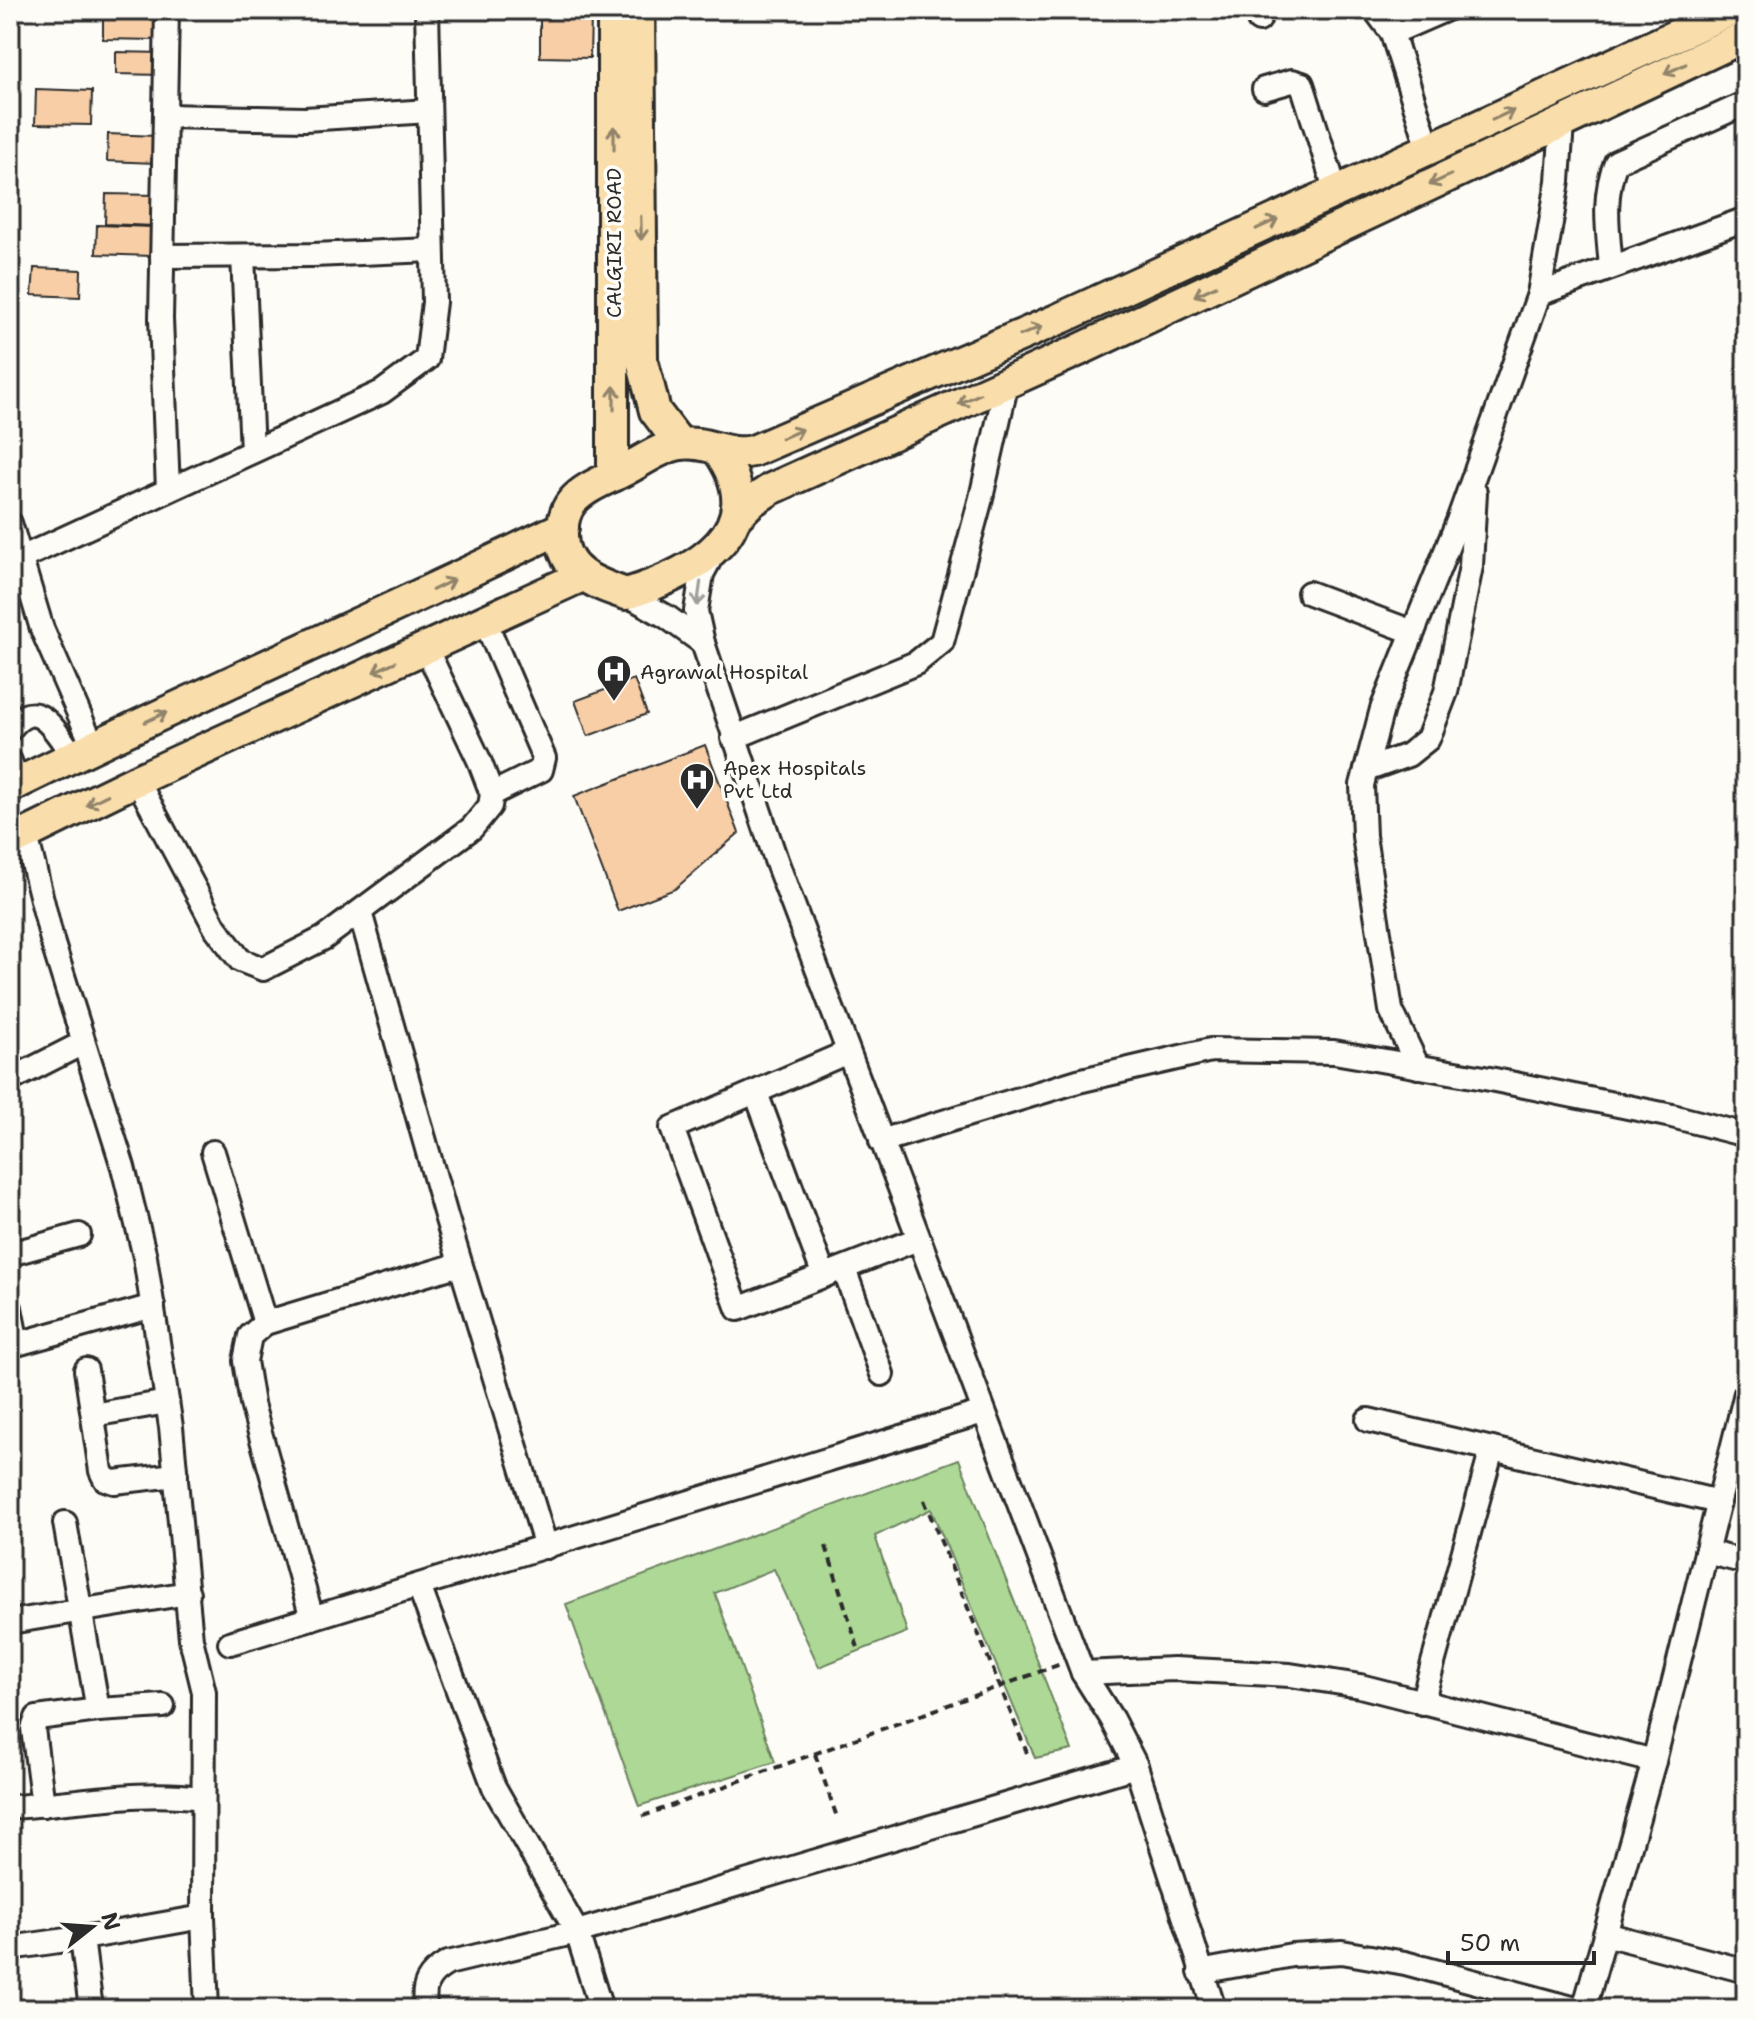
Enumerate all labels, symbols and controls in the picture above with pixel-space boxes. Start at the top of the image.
one-way arrow [1664,62,1688,77]
one-way arrow [1491,107,1515,122]
one-way arrow [606,125,622,152]
street label: CALGIRI ROAD [601,168,627,318]
one-way arrow [1428,173,1452,188]
one-way arrow [633,214,649,241]
one-way arrow [1254,215,1279,230]
one-way arrow [1193,284,1217,299]
one-way arrow [1018,323,1043,338]
one-way arrow [606,385,622,412]
one-way arrow [957,393,981,408]
one-way arrow [779,426,804,441]
one-way arrow [431,577,455,592]
one-way arrow [691,581,706,606]
hospital icon: Agrawal Hospital [595,653,633,703]
place label: Agrawal Hospital [640,659,808,685]
one-way arrow [372,660,396,675]
one-way arrow [144,709,168,724]
place label: Apex Hospitals Pvt Ltd [723,755,866,804]
hospital icon: Apex Hospitals Pvt Ltd [678,761,716,811]
one-way arrow [86,793,110,808]
north arrow [52,1887,132,1967]
text: N [94,1909,127,1934]
scale bar [1448,1915,1594,1965]
text: 50 m [1460,1927,1520,1959]

